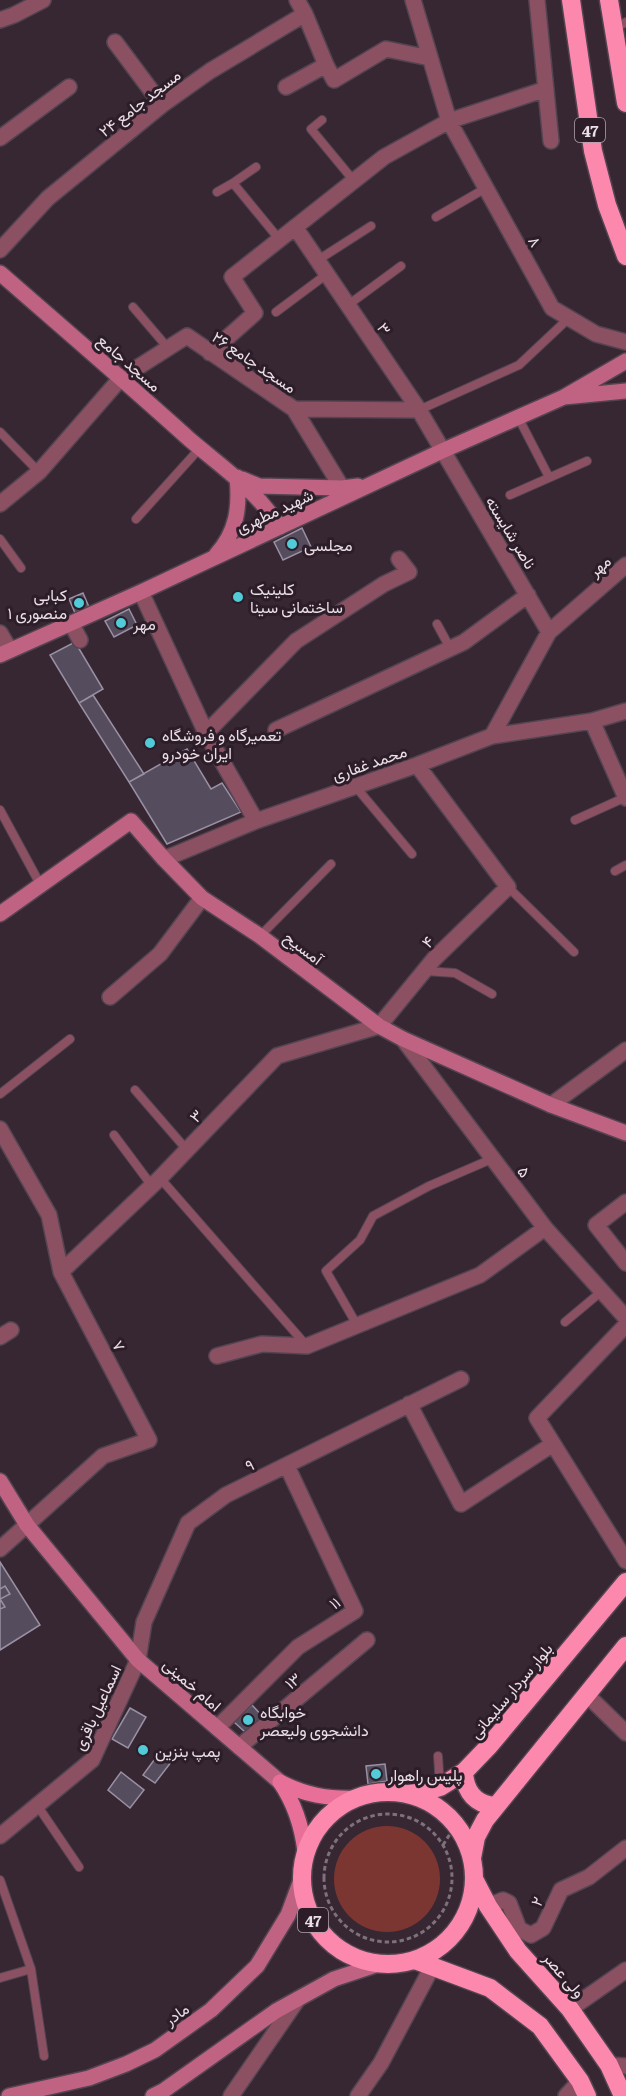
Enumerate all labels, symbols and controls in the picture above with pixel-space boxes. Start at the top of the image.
street label: ۲۴ مسجد جامع [93,62,186,143]
road number: 47 [575,118,605,142]
street label: ۸ [523,231,549,251]
street label: ۳ [372,317,398,339]
street label: ۲۶ مسجد جامع [207,324,302,399]
street label: مسجد جامع [92,327,167,397]
street label: شهید مطهری [231,482,317,538]
street label: ناصر شایسته [481,491,543,573]
place label: مجلسی [304,532,352,556]
marker: مجلسی [285,537,299,551]
street label: مهر [582,549,615,582]
place label: کلینیک ساختمانی سینا [250,576,343,618]
place label: کبابی منصوری ۱ [8,582,67,624]
marker: کلینیک ساختمانی سینا [231,590,245,604]
marker: کبابی منصوری ۱ [72,596,86,610]
place label: مهر [132,611,156,635]
marker: مهر [114,616,128,630]
place label: تعمیرگاه و فروشگاه ایران خودرو [162,722,281,764]
marker: تعمیرگاه و فروشگاه ایران خودرو [143,736,157,750]
street label: محمد غفاری [328,738,410,786]
street label: آمسیح [279,924,330,971]
street label: ۴ [415,929,439,953]
street label: ۳ [183,1103,207,1127]
street label: ۵ [513,1160,537,1182]
street label: ۷ [107,1335,133,1355]
street label: ۹ [240,1451,258,1477]
street label: ۱۱ [323,1590,345,1614]
street label: بلوار سردار سلیمانی [463,1637,557,1743]
street label: امام خمینی [158,1652,228,1716]
street label: اسماعیل باقری [66,1660,126,1754]
street label: ۱۳ [278,1666,306,1694]
place label: خوابگاه دانشجوی ولیعصر [259,1699,369,1741]
marker: خوابگاه دانشجوی ولیعصر [241,1713,255,1727]
place label: پمپ بنزین [155,1738,221,1763]
marker: پمپ بنزین [136,1743,150,1757]
place label: پلیس راهوار [387,1762,462,1787]
marker: پلیس راهوار [369,1767,383,1781]
street label: ۲ [523,1892,549,1910]
road number: 47 [298,1908,328,1932]
street label: ولی عصر [538,1945,592,2002]
street label: مادر [158,1996,193,2031]

